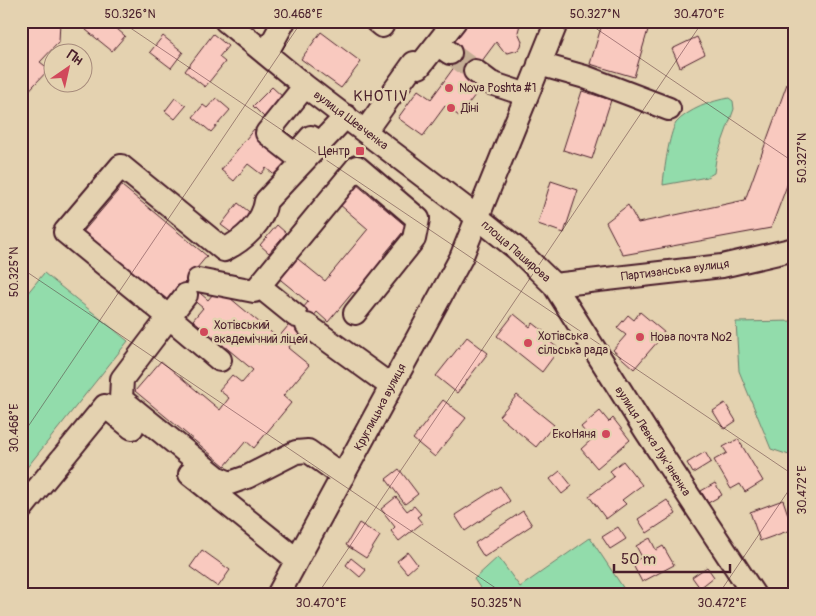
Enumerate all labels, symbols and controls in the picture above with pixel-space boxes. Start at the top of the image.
text: 50.326°N [104,7,156,22]
text: 30.468°E [273,7,323,22]
text: 50.327°N [570,7,620,22]
text: 30.470°E [674,7,724,22]
north arrow [42,42,92,92]
text: Пн [64,46,86,69]
place label: Nova Poshta #1 [459,81,536,96]
marker: Nova Poshta #1 [443,82,455,94]
street label: вулиця Шевченка [310,87,391,154]
district label: KHOTIV [353,87,409,106]
place label: Діні [460,101,478,116]
marker: Діні [445,102,457,114]
text: 50.327°N [795,133,810,183]
place label: Центр [318,144,350,159]
marker: Центр [354,145,366,157]
street label: площа Паширова [478,217,554,286]
text: 50.325°N [7,247,22,297]
street label: Партизанська вулиця [620,256,730,285]
place label: Хотівський академічний ліцей [214,318,308,347]
marker: Хотівський академічний ліцей [198,326,210,338]
place label: Хотівська сільська рада [538,329,609,358]
place label: Нова почта №2 [650,330,732,345]
marker: Нова почта №2 [634,331,646,343]
marker: Хотівська сільська рада [522,337,534,349]
street label: Круглицька вулиця [351,361,410,453]
street label: вулиця Левка Лук'яненка [611,383,694,499]
text: 30.468°E [7,403,22,453]
place label: ЕкоНяня [552,427,596,442]
marker: ЕкоНяня [600,428,612,440]
text: 30.472°E [795,465,810,515]
scale bar [614,541,730,573]
text: 50 m [621,550,656,569]
text: 30.470°E [296,596,346,611]
text: 50.325°N [471,596,521,611]
text: 30.472°E [697,596,747,611]

